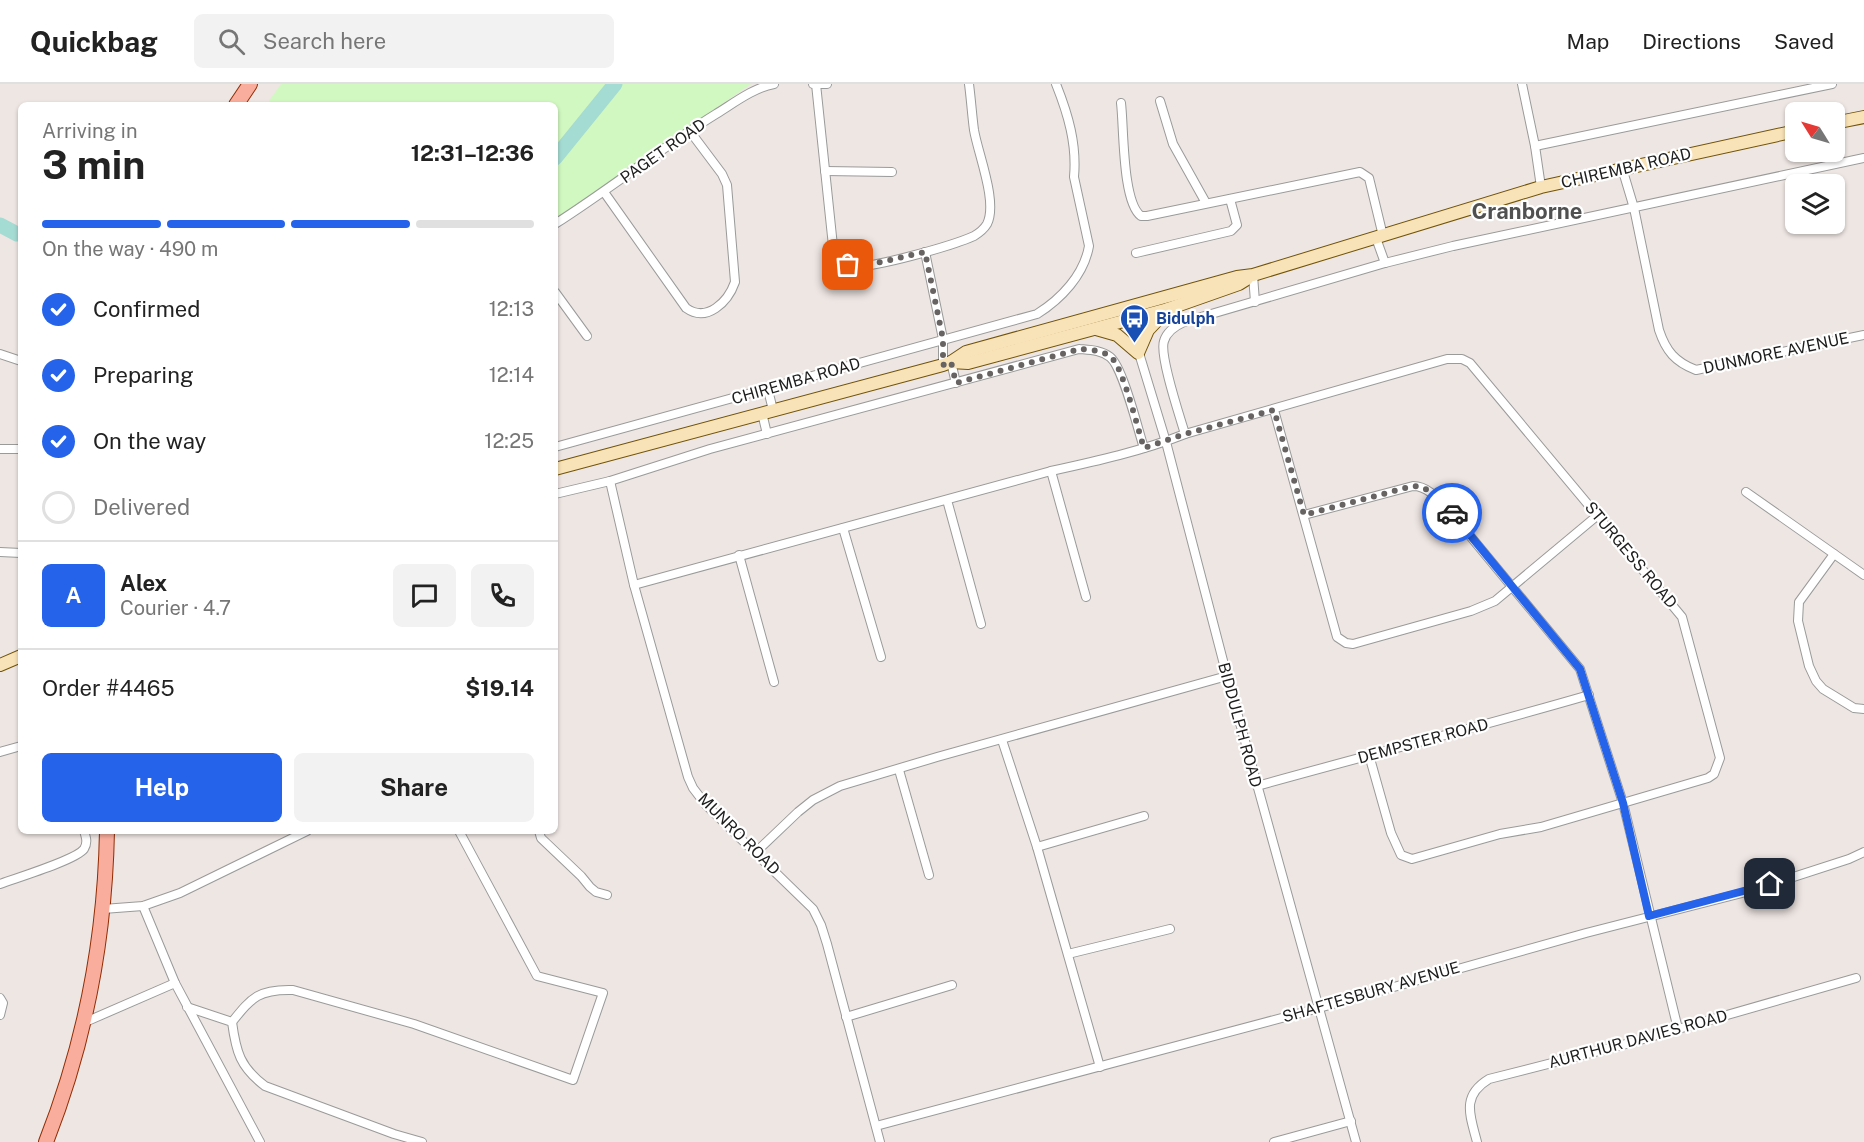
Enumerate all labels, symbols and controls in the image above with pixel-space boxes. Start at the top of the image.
search box [194,14,614,68]
text: Quickbag [30,25,158,58]
icon: search [215,25,248,58]
text: Search here [263,28,386,54]
text: Map [1567,29,1609,54]
text: Directions [1642,29,1741,54]
text: Saved [1774,29,1834,54]
north arrow [1785,102,1845,162]
map controls [1785,102,1845,234]
street label: PAGET ROAD [617,115,709,187]
text: Arriving in [42,119,137,143]
text: 12:31–12:36 [411,140,534,166]
text: 3 min [42,142,145,188]
street label: CHIREMBA ROAD [1559,144,1693,192]
button: layers [1785,174,1845,234]
district label: Cranborne [1472,198,1582,224]
text: On the way · 490 m [42,237,218,261]
pin [822,239,873,290]
icon: bag [831,248,864,281]
icon: check [42,293,75,326]
text: Confirmed [93,296,200,322]
text: 12:13 [489,297,534,321]
bus stop icon: Bidulph [1119,302,1151,344]
place label: Bidulph [1156,309,1215,328]
street label: DUNMORE AVENUE [1701,328,1851,378]
street label: CHIREMBA ROAD [729,354,863,408]
icon: check [42,359,75,392]
text: Preparing [93,362,194,388]
text: 12:14 [489,363,534,387]
icon: check [42,425,75,458]
text: On the way [93,428,206,454]
text: 12:25 [484,429,534,453]
courier [1422,483,1482,543]
text: Delivered [93,494,190,520]
icon: car [1436,497,1469,530]
street label: STURGESS ROAD [1581,498,1681,612]
button: chat [393,564,456,627]
button: phone [471,564,534,627]
text: Alex [120,570,167,596]
text: A [66,582,81,608]
text: Courier · 4.7 [120,596,231,620]
street label: BIDDULPH ROAD [1214,660,1266,790]
text: Order #4465 [42,675,175,701]
text: $19.14 [465,675,534,701]
street label: DEMPSTER ROAD [1355,714,1491,768]
button: Help [42,753,282,822]
button: Share [294,753,534,822]
street label: MUNRO ROAD [694,789,784,879]
pin [1744,858,1795,909]
icon: home [1753,867,1786,900]
street label: SHAFTESBURY AVENUE [1280,958,1462,1026]
street label: AURTHUR DAVIES ROAD [1546,1006,1730,1072]

